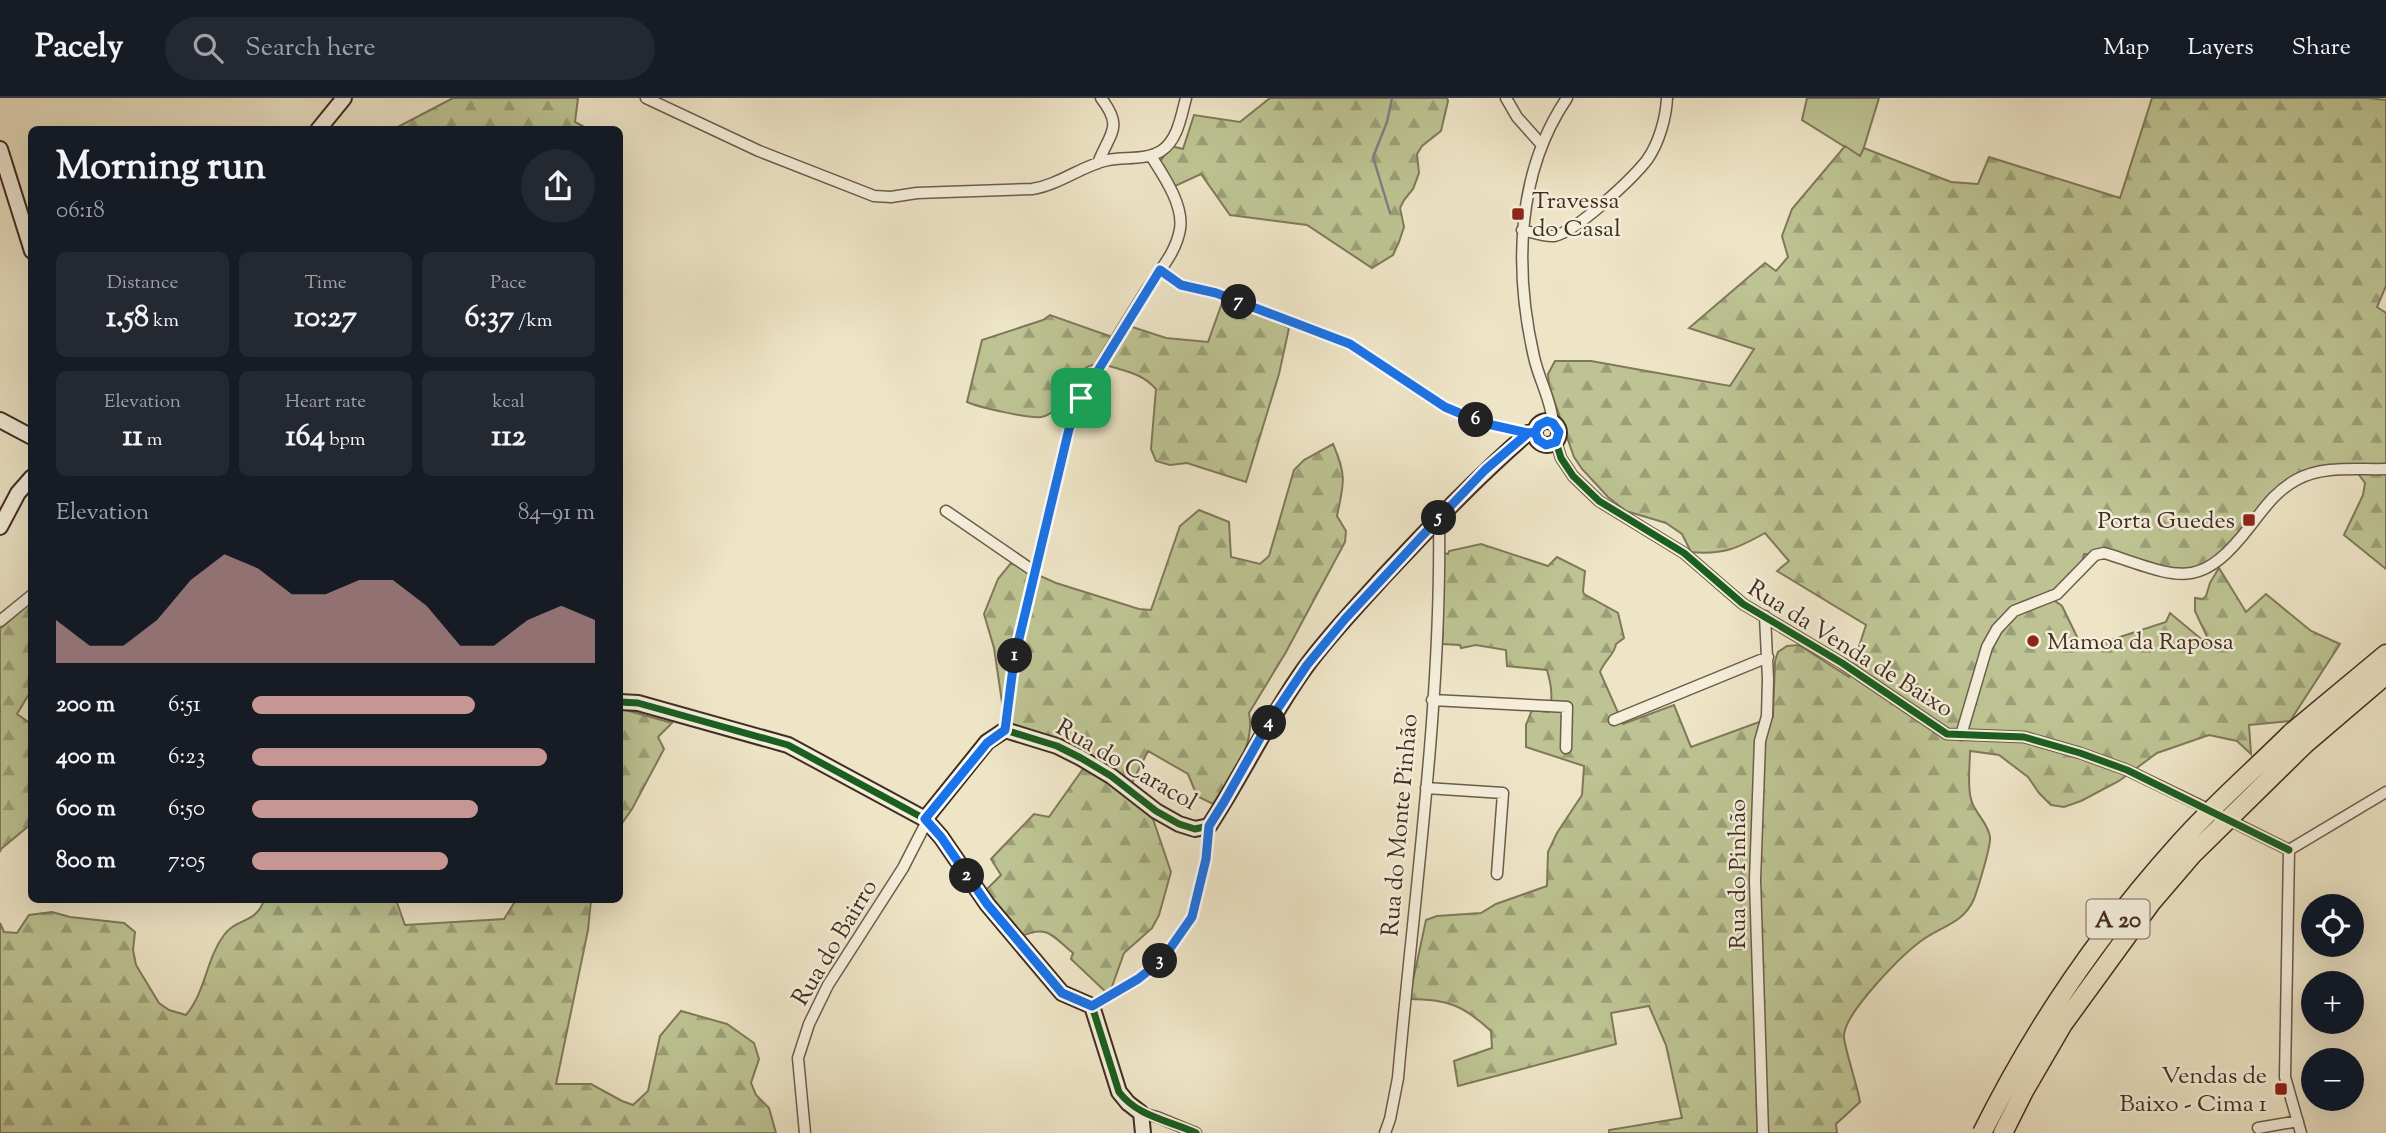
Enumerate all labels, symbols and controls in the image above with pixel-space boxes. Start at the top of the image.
search box [165,17,655,80]
text: Pacely [35,24,123,72]
icon: search [189,29,227,67]
text: Search here [245,30,376,67]
text: Map [2103,31,2149,65]
text: Layers [2187,31,2254,65]
text: Share [2292,31,2351,65]
text: Morning run [56,142,266,196]
button: share [521,149,595,223]
place label: Travessa do Casal [1532,185,1621,247]
text: 06:18 [56,195,105,228]
marker: Travessa do Casal [1510,206,1526,222]
text: Distance [107,270,178,297]
text: Time [304,270,347,297]
text: Pace [490,270,527,297]
pin: 7 [1222,284,1256,320]
text: 7 [1234,288,1243,315]
text: 1.58 [106,297,149,340]
text: 10:27 [294,297,357,340]
text: 6:37 [465,297,514,340]
text: km [149,308,179,335]
text: /km [514,308,552,335]
pin [1051,368,1111,428]
icon: arrive [1062,379,1100,417]
text: Elevation [104,389,181,416]
text: Heart rate [285,389,366,416]
text: kcal [492,389,525,416]
pin: 6 [1458,402,1494,438]
text: 6 [1471,406,1480,433]
text: 11 [122,416,143,459]
text: 164 [285,416,325,459]
text: 112 [491,416,526,459]
text: m [143,427,163,454]
text: bpm [325,427,366,454]
text: Elevation [56,497,149,530]
text: 84–91 m [518,497,595,530]
pin: 5 [1422,500,1456,536]
text: 5 [1435,504,1442,531]
place label: Porta Guedes [2097,505,2235,539]
marker: Porta Guedes [2241,512,2257,528]
street label: Rua da Venda de Baixo [1741,573,1959,727]
place label: Mamoa da Raposa [2047,626,2234,660]
marker: Mamoa da Raposa [2025,633,2041,649]
pin: 1 [998,638,1032,674]
text: 1 [1011,642,1018,669]
text: 200 m [56,689,115,722]
text: 6:51 [168,689,201,722]
pin: 4 [1252,706,1286,740]
text: 4 [1264,709,1273,736]
street label: Rua do Caracol [1049,711,1203,820]
street label: Rua do Monte Pinhão [1374,712,1428,938]
text: 400 m [56,741,116,774]
text: 6:23 [168,741,205,774]
text: 600 m [56,793,116,826]
text: 6:50 [168,793,205,826]
street label: Rua do Pinhão [1722,799,1756,949]
text: 800 m [56,845,116,878]
text: 7:05 [168,845,205,878]
pin: 2 [950,858,984,894]
text: 2 [962,862,971,889]
street label: Rua do Bairro [785,873,887,1013]
map controls [2301,894,2364,1111]
button: locate [2301,894,2364,957]
road number: A 20 [2086,900,2150,939]
pin: 3 [1142,944,1178,978]
text: 3 [1156,947,1163,974]
button: + [2301,971,2364,1034]
button: − [2301,1048,2364,1111]
place label: Vendas de Baixo - Cima 1 [2120,1060,2267,1122]
marker: Vendas de Baixo - Cima 1 [2273,1081,2289,1097]

